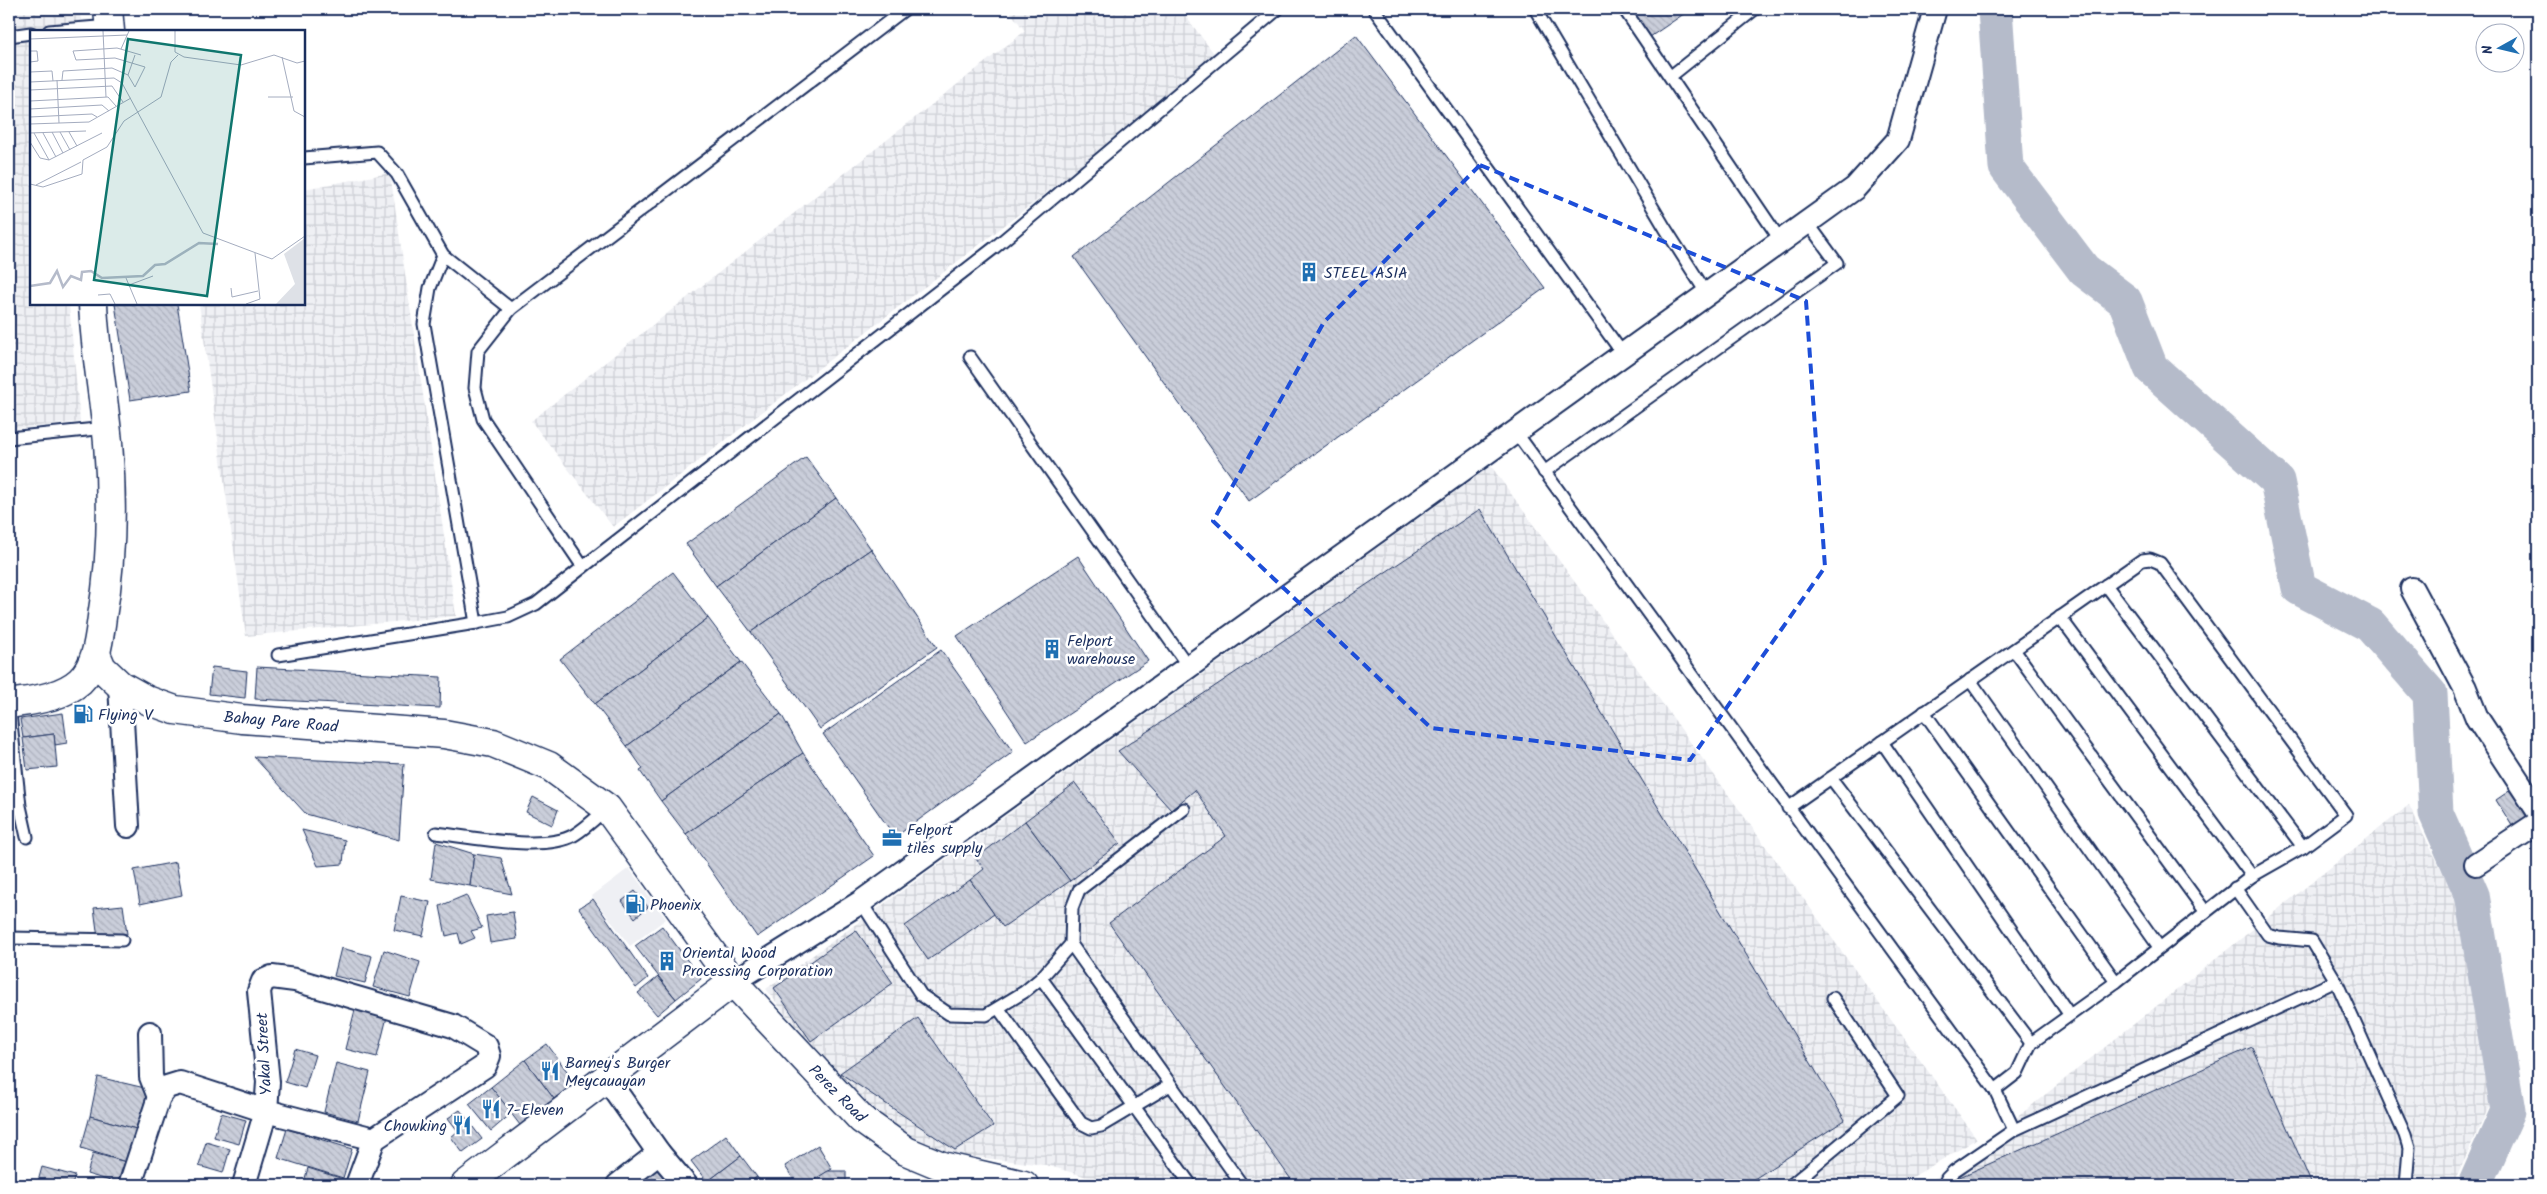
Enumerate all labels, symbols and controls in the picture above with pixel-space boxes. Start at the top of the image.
north arrow [2474,22,2524,72]
inset map [30,30,305,305]
text: N [2477,44,2500,56]
building icon: STEEL ASIA [1298,261,1320,283]
place label: STEEL ASIA [1324,261,1408,286]
place label: Felport warehouse [1067,629,1135,672]
building icon: Felport warehouse [1041,638,1063,660]
fuel station icon: Flying V [72,703,94,725]
place label: Flying V [98,703,154,728]
street label: Bahay Pare Road [223,705,340,740]
place label: Felport tiles supply [907,818,983,861]
office icon: Felport tiles supply [881,827,903,849]
fuel station icon: Phoenix [624,893,646,915]
place label: Phoenix [650,893,702,918]
place label: Oriental Wood Processing Corporation [682,941,833,984]
building icon: Oriental Wood Processing Corporation [656,950,678,972]
street label: Yakal Street [250,1011,279,1096]
place label: Barney's Burger Meycauayan [565,1051,672,1094]
street label: Perez Road [802,1059,873,1130]
restaurant icon: Barney's Burger Meycauayan [539,1060,561,1082]
restaurant icon: 7-Eleven [480,1098,502,1120]
place label: 7-Eleven [506,1098,564,1123]
place label: Chowking [383,1114,447,1139]
restaurant icon: Chowking [451,1114,473,1136]

